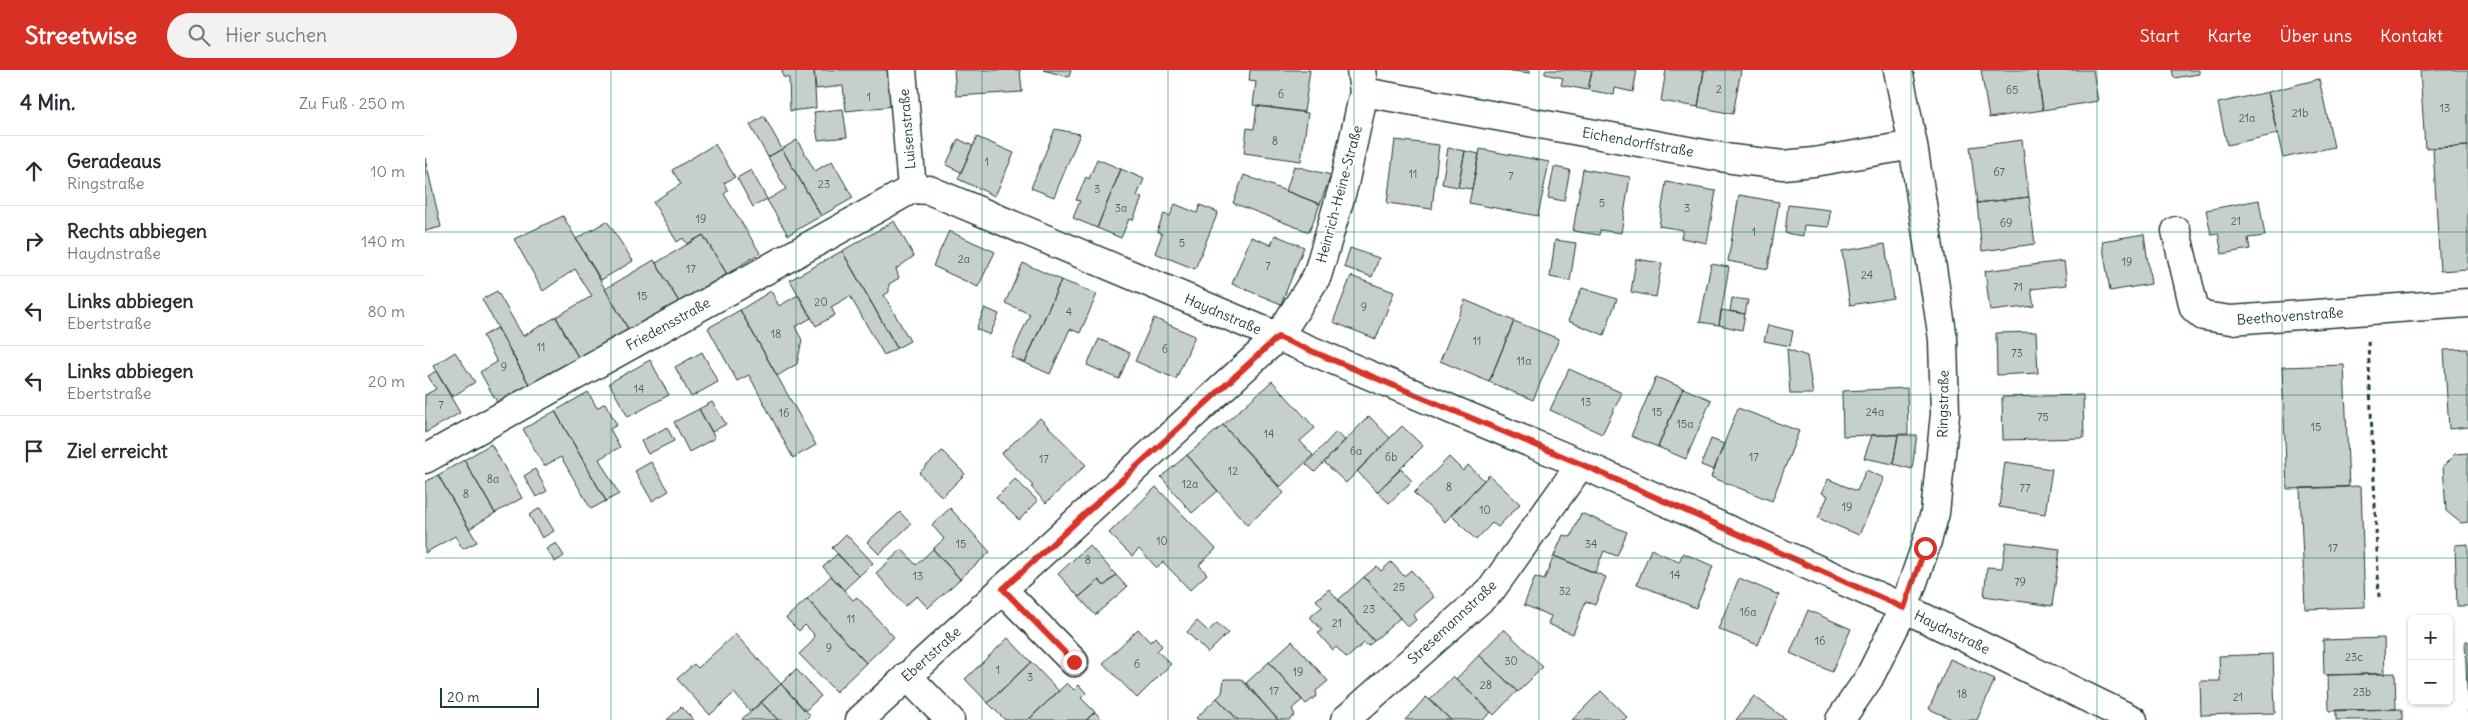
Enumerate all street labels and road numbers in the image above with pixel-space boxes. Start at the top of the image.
street label: Luisenstraße [895,88,919,170]
street label: Heinrich-Heine-Straße [1312,123,1366,265]
street label: Eichendorffstraße [1581,123,1695,161]
street label: Haydnstraße [1182,290,1264,338]
street label: Friedensstraße [623,293,713,355]
street label: Beethovenstraße [2236,303,2344,329]
street label: Ringstraße [1933,370,1953,438]
street label: Stresemannstraße [1404,576,1500,668]
street label: Haydnstraße [1911,606,1993,658]
street label: Ebertstraße [898,623,964,685]

